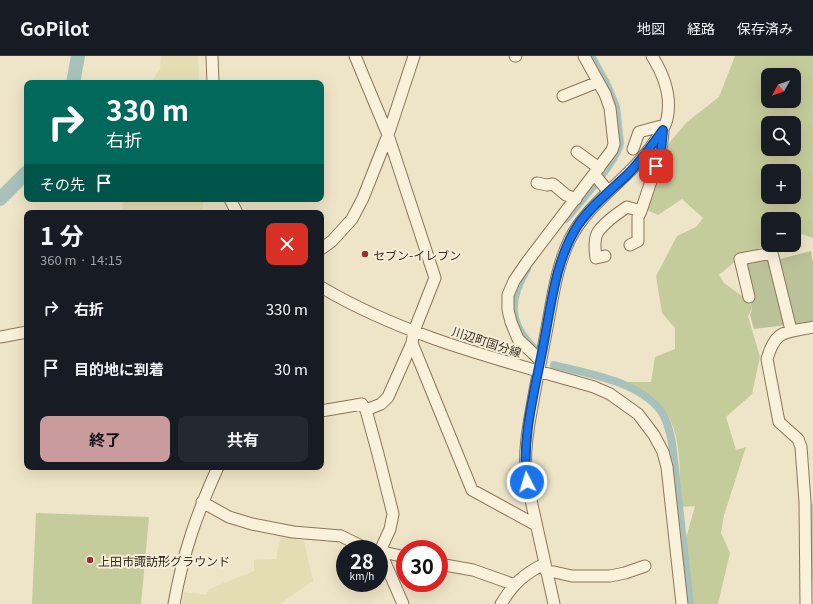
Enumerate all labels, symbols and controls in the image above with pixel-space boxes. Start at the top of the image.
text: GoPilot [20,14,89,41]
text: 地図 [637,18,665,38]
text: 経路 [687,18,715,38]
text: 保存済み [737,18,793,38]
north arrow [761,68,801,108]
map controls [761,68,801,252]
text: 330 m [106,89,189,129]
icon: right [40,96,92,148]
button: search [761,116,801,156]
text: 右折 [106,126,142,152]
pin [639,149,673,183]
icon: arrive [645,155,667,177]
button: + [761,164,801,204]
icon: arrive [93,172,115,194]
text: その先 [40,173,85,194]
button: − [761,212,801,252]
text: 1 分 [40,217,84,252]
button: close [266,223,308,265]
place label: セブン-イレブン [373,246,461,263]
marker: セブン-イレブン [360,249,370,259]
text: 360 m · 14:15 [40,250,122,269]
icon: right [40,297,62,319]
text: 右折 [74,298,104,319]
text: 330 m [266,298,308,319]
street label: 川辺町国分線 [450,322,524,360]
icon: arrive [40,357,62,379]
text: 目的地に到着 [74,358,164,379]
text: 30 m [274,358,308,379]
button: 終了 [40,416,170,462]
button: 共有 [178,416,308,462]
position arrow [506,461,548,503]
speed limit sign: 30 [396,540,448,592]
text: 28 [350,546,374,575]
place label: 上田市諏訪形グラウンド [98,552,230,569]
marker: 上田市諏訪形グラウンド [85,555,95,565]
text: km/h [350,568,374,583]

